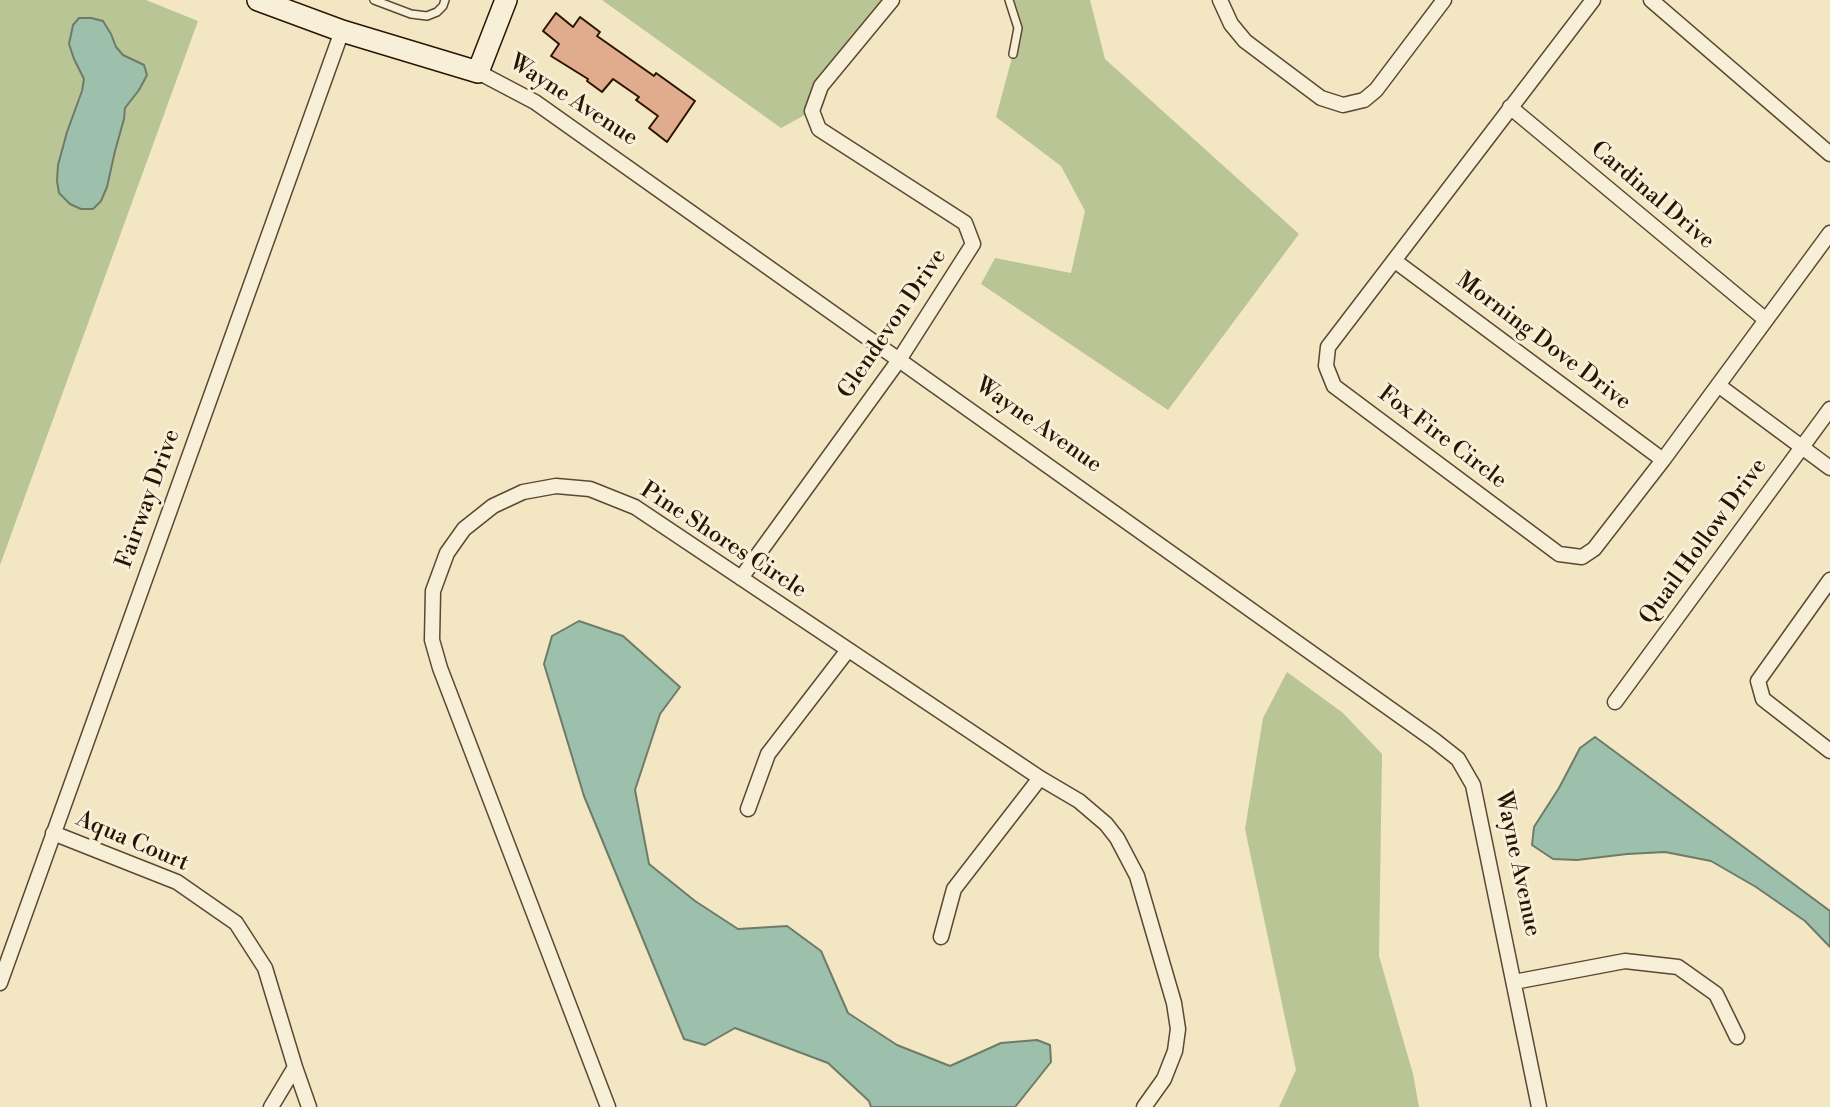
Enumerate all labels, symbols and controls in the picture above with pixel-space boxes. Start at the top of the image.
street label: Wayne Avenue [503,49,643,153]
street label: Cardinal Drive [1584,136,1720,256]
street label: Glendevon Drive [833,244,953,404]
street label: Morning Dove Drive [1450,267,1636,417]
street label: Wayne Avenue [970,372,1106,480]
street label: Fox Fire Circle [1372,381,1512,495]
street label: Fairway Drive [111,426,187,572]
street label: Quail Hollow Drive [1635,454,1773,630]
street label: Pine Shores Circle [635,477,811,605]
street label: Wayne Avenue [1488,789,1546,939]
street label: Aqua Court [72,806,192,878]

